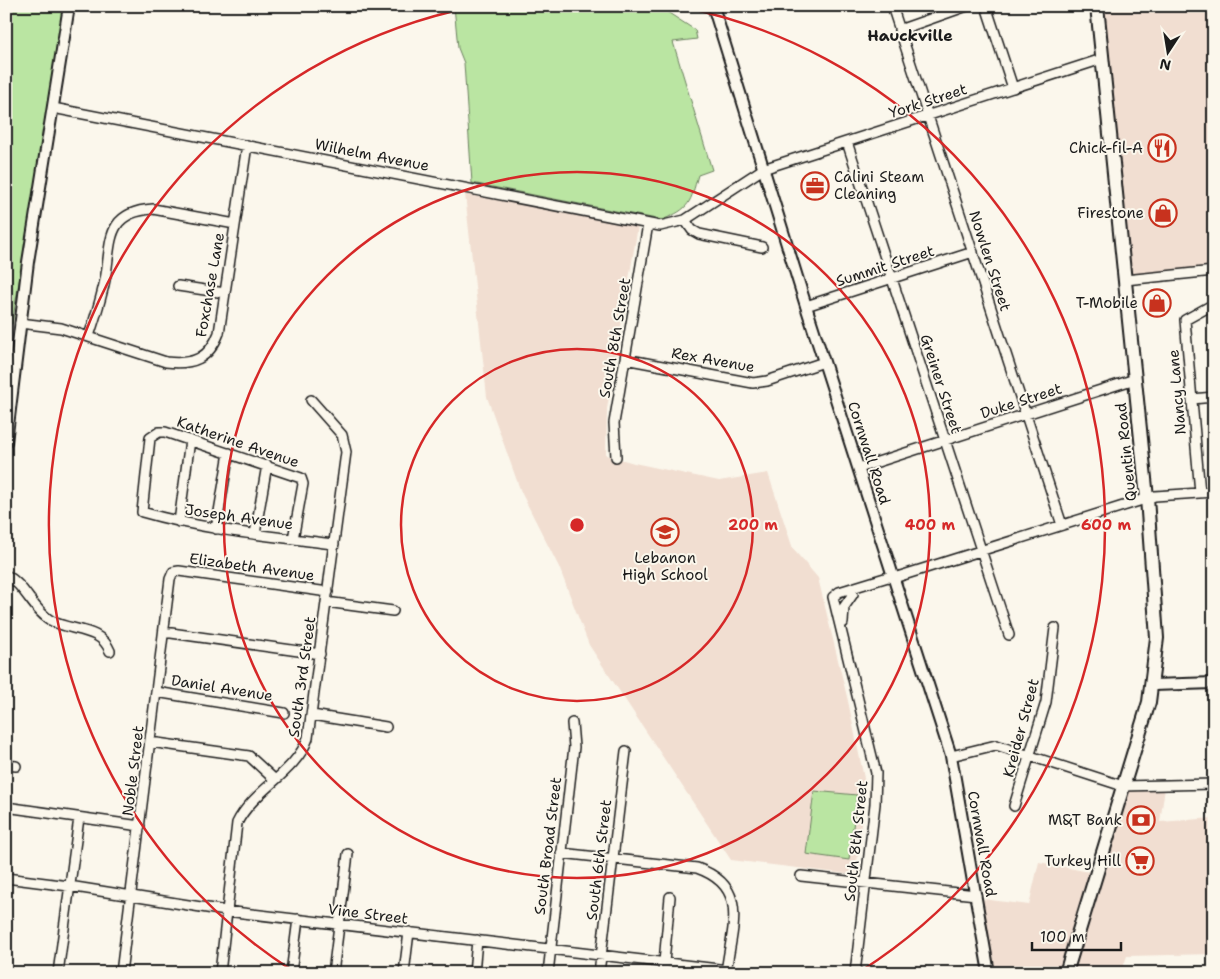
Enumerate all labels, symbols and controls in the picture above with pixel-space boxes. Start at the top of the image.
district label: Hauckville [867,25,953,46]
north arrow [1142,28,1192,78]
text: N [1158,55,1173,75]
street label: York Street [886,79,970,123]
restaurant icon: Chick-fil-A [1147,133,1177,163]
street label: Wilhelm Avenue [313,134,431,176]
place label: Chick-fil-A [1069,138,1143,158]
place label: Calini Steam Cleaning [834,167,924,204]
office icon: Calini Steam Cleaning [800,171,830,201]
shop icon: Firestone [1148,198,1178,228]
place label: Firestone [1077,203,1144,223]
street label: Nowlen Street [964,208,1016,314]
street label: Foxchase Lane [191,231,229,339]
street label: Summit Street [833,241,937,291]
street label: South 8th Street [595,276,635,400]
shop icon: T-Mobile [1142,288,1172,318]
place label: T-Mobile [1076,293,1138,313]
street label: Greiner Street [915,332,967,436]
street label: Rex Avenue [670,343,756,377]
street label: Nancy Lane [1163,348,1191,436]
street label: Duke Street [978,378,1064,424]
street label: Cornwall Road [843,399,895,508]
street label: Quentin Road [1111,401,1141,502]
street label: Katherine Avenue [174,412,302,472]
street label: Joseph Avenue [184,500,294,534]
text: 200 m [728,515,778,535]
text: 400 m [905,515,955,535]
text: 600 m [1081,515,1131,535]
centre of rings [568,516,586,534]
school or university icon: Lebanon High School [650,517,680,547]
street label: Elizabeth Avenue [188,548,316,586]
place label: Lebanon High School [622,548,708,585]
street label: South 3rd Street [284,615,320,739]
street label: Daniel Avenue [170,670,274,706]
street label: Kreider Street [998,676,1044,780]
street label: Noble Street [118,725,148,817]
street label: South Broad Street [530,776,566,916]
street label: South 8th Street [840,779,872,903]
street label: Cornwall Road [963,789,1001,899]
street label: South 6th Street [582,798,616,922]
bank icon: M&T Bank [1126,805,1156,835]
place label: M&T Bank [1048,810,1122,830]
supermarket icon: Turkey Hill [1125,846,1155,876]
place label: Turkey Hill [1044,851,1121,871]
street label: Vine Street [327,899,409,929]
scale bar [1032,919,1121,951]
text: 100 m [1040,927,1085,947]

